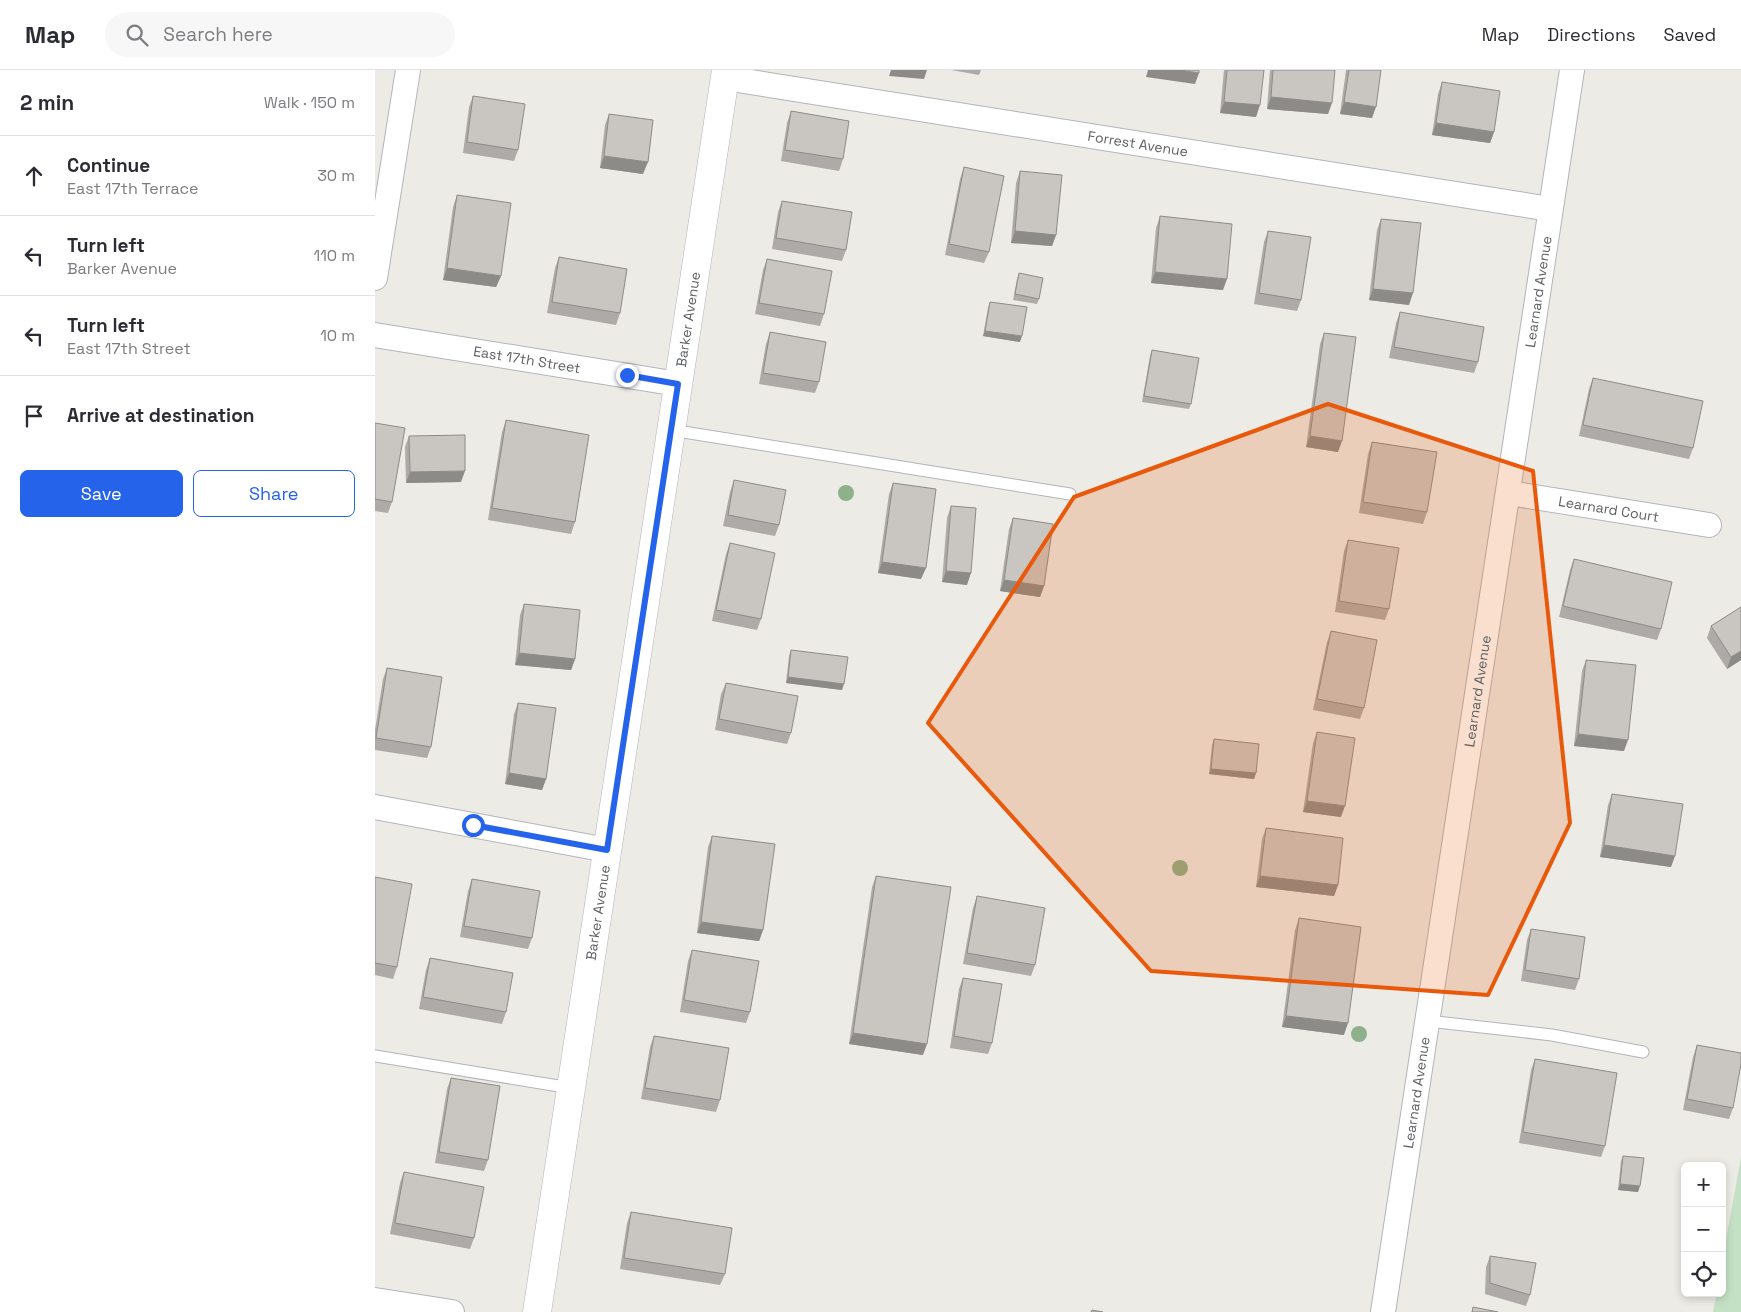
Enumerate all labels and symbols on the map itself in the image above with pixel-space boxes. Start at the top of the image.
street label: Forrest Avenue [1086,127,1189,160]
street label: Learnard Avenue [1521,235,1556,349]
street label: Barker Avenue [672,270,704,368]
street label: East 17th Street [472,342,582,377]
route end [616,364,639,387]
street label: Learnard Court [1557,492,1660,526]
street label: Learnard Avenue [1460,634,1495,748]
route start [462,814,485,837]
street label: Barker Avenue [582,864,614,962]
street label: Learnard Avenue [1399,1035,1434,1150]

